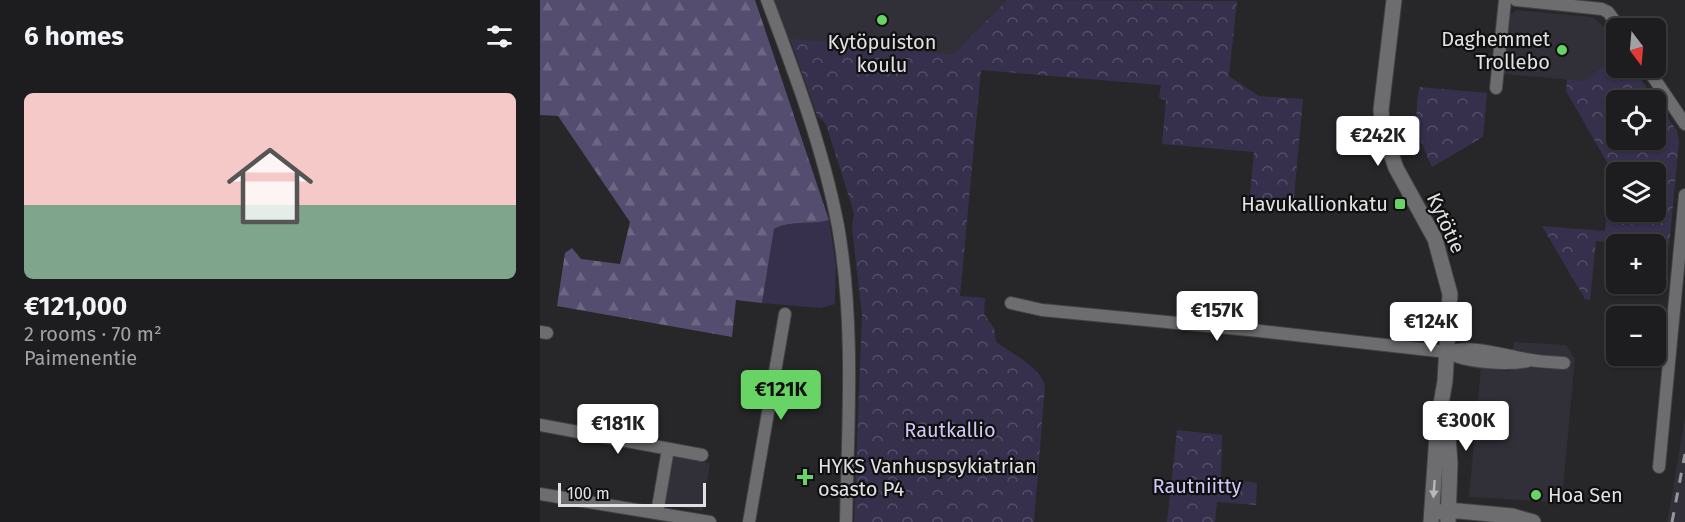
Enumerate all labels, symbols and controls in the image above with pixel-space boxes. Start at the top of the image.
marker: Kytöpuiston koulu [875,13,889,27]
north arrow [1606,18,1666,78]
map controls [1606,18,1666,366]
icon: filters [483,20,516,53]
text: 6 homes [24,21,124,52]
place label: Daghemmet Trollebo [1441,27,1551,74]
place label: Kytöpuiston koulu [828,30,936,77]
marker: Daghemmet Trollebo [1555,43,1569,57]
button: locate [1606,90,1666,150]
pin: €242K [1336,116,1420,167]
text: €242K [1350,123,1406,147]
icon: home [216,132,324,240]
button: layers [1606,162,1666,222]
street label: Kytötie [1422,189,1470,257]
place label: Havukallionkatu [1241,192,1388,216]
marker: Havukallionkatu [1393,197,1407,211]
button: + [1606,234,1666,294]
text: €121,000 [24,291,127,322]
pin: €157K [1175,291,1259,342]
text: €157K [1191,298,1243,322]
pin: €124K [1389,302,1473,353]
button: − [1606,306,1666,366]
text: €124K [1404,309,1458,333]
text: 2 rooms · 70 m² [24,322,162,346]
text: Paimenentie [24,346,137,370]
pin: €121K [739,370,823,421]
text: €121K [755,377,807,401]
pin: €300K [1424,401,1508,452]
pin: €181K [576,404,660,455]
text: €300K [1437,408,1495,432]
text: €181K [591,411,645,435]
park label: Rautkallio [904,418,996,442]
place label: HYKS Vanhuspsykiatrian osasto P4 [818,454,1037,501]
marker: HYKS Vanhuspsykiatrian osasto P4 [796,468,814,486]
park label: Rautniitty [1153,474,1242,498]
one-way arrow [1429,479,1439,498]
scale bar [558,480,706,508]
place label: Hoa Sen [1548,483,1623,507]
text: 100 m [567,484,610,503]
marker: Hoa Sen [1529,488,1543,502]

